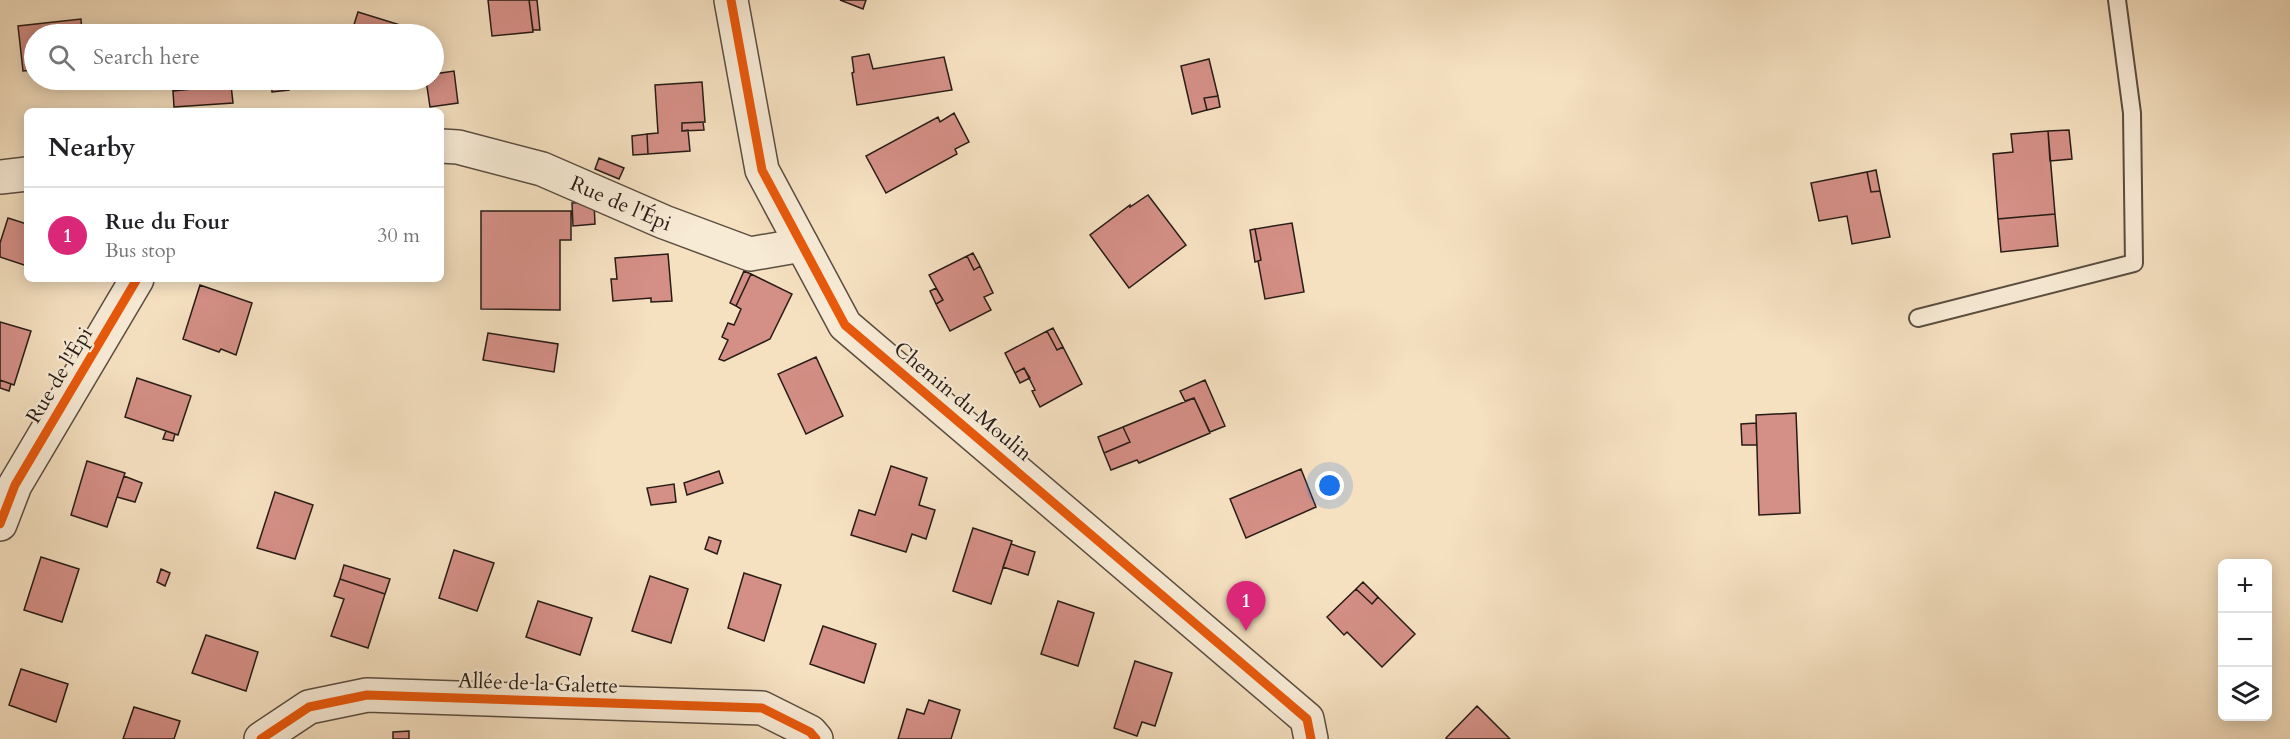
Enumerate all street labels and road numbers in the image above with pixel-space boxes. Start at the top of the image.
street label: Rue de l'Épi [566,169,676,239]
street label: Rue de l'Épi [19,322,100,429]
street label: Chemin du Moulin [887,335,1038,468]
street label: Allée de la Galette [457,666,619,701]

